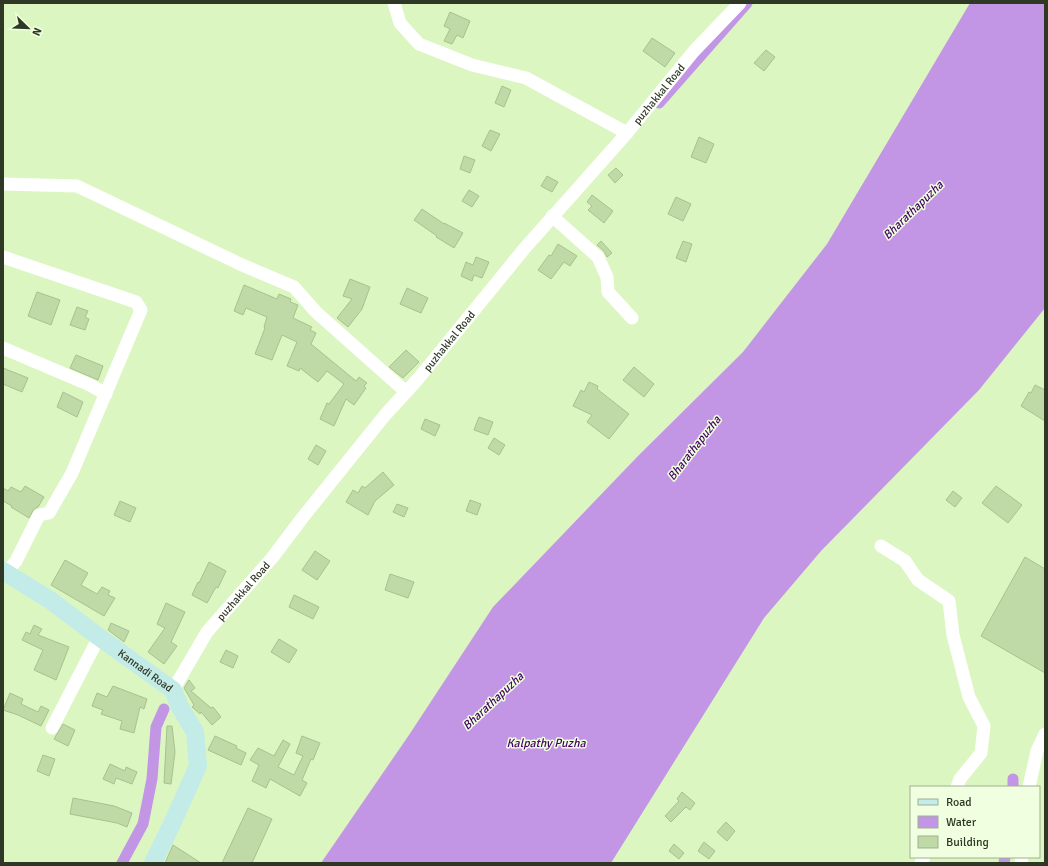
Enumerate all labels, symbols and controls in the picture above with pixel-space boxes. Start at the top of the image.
north arrow [8,8,48,48]
text: N [29,26,44,38]
street label: puzhakkal Road [631,61,688,127]
water label: Bharathapuzha [880,177,947,243]
street label: puzhakkal Road [421,308,478,374]
water label: Bharathapuzha [665,412,725,484]
street label: puzhakkal Road [214,559,273,623]
street label: Kannadi Road [115,647,175,695]
water label: Bharathapuzha [460,669,528,733]
water label: Kalpathy Puzha [506,736,586,751]
legend [910,786,1040,858]
text: Road [946,795,972,810]
text: Water [946,815,977,830]
text: Building [946,835,989,850]

